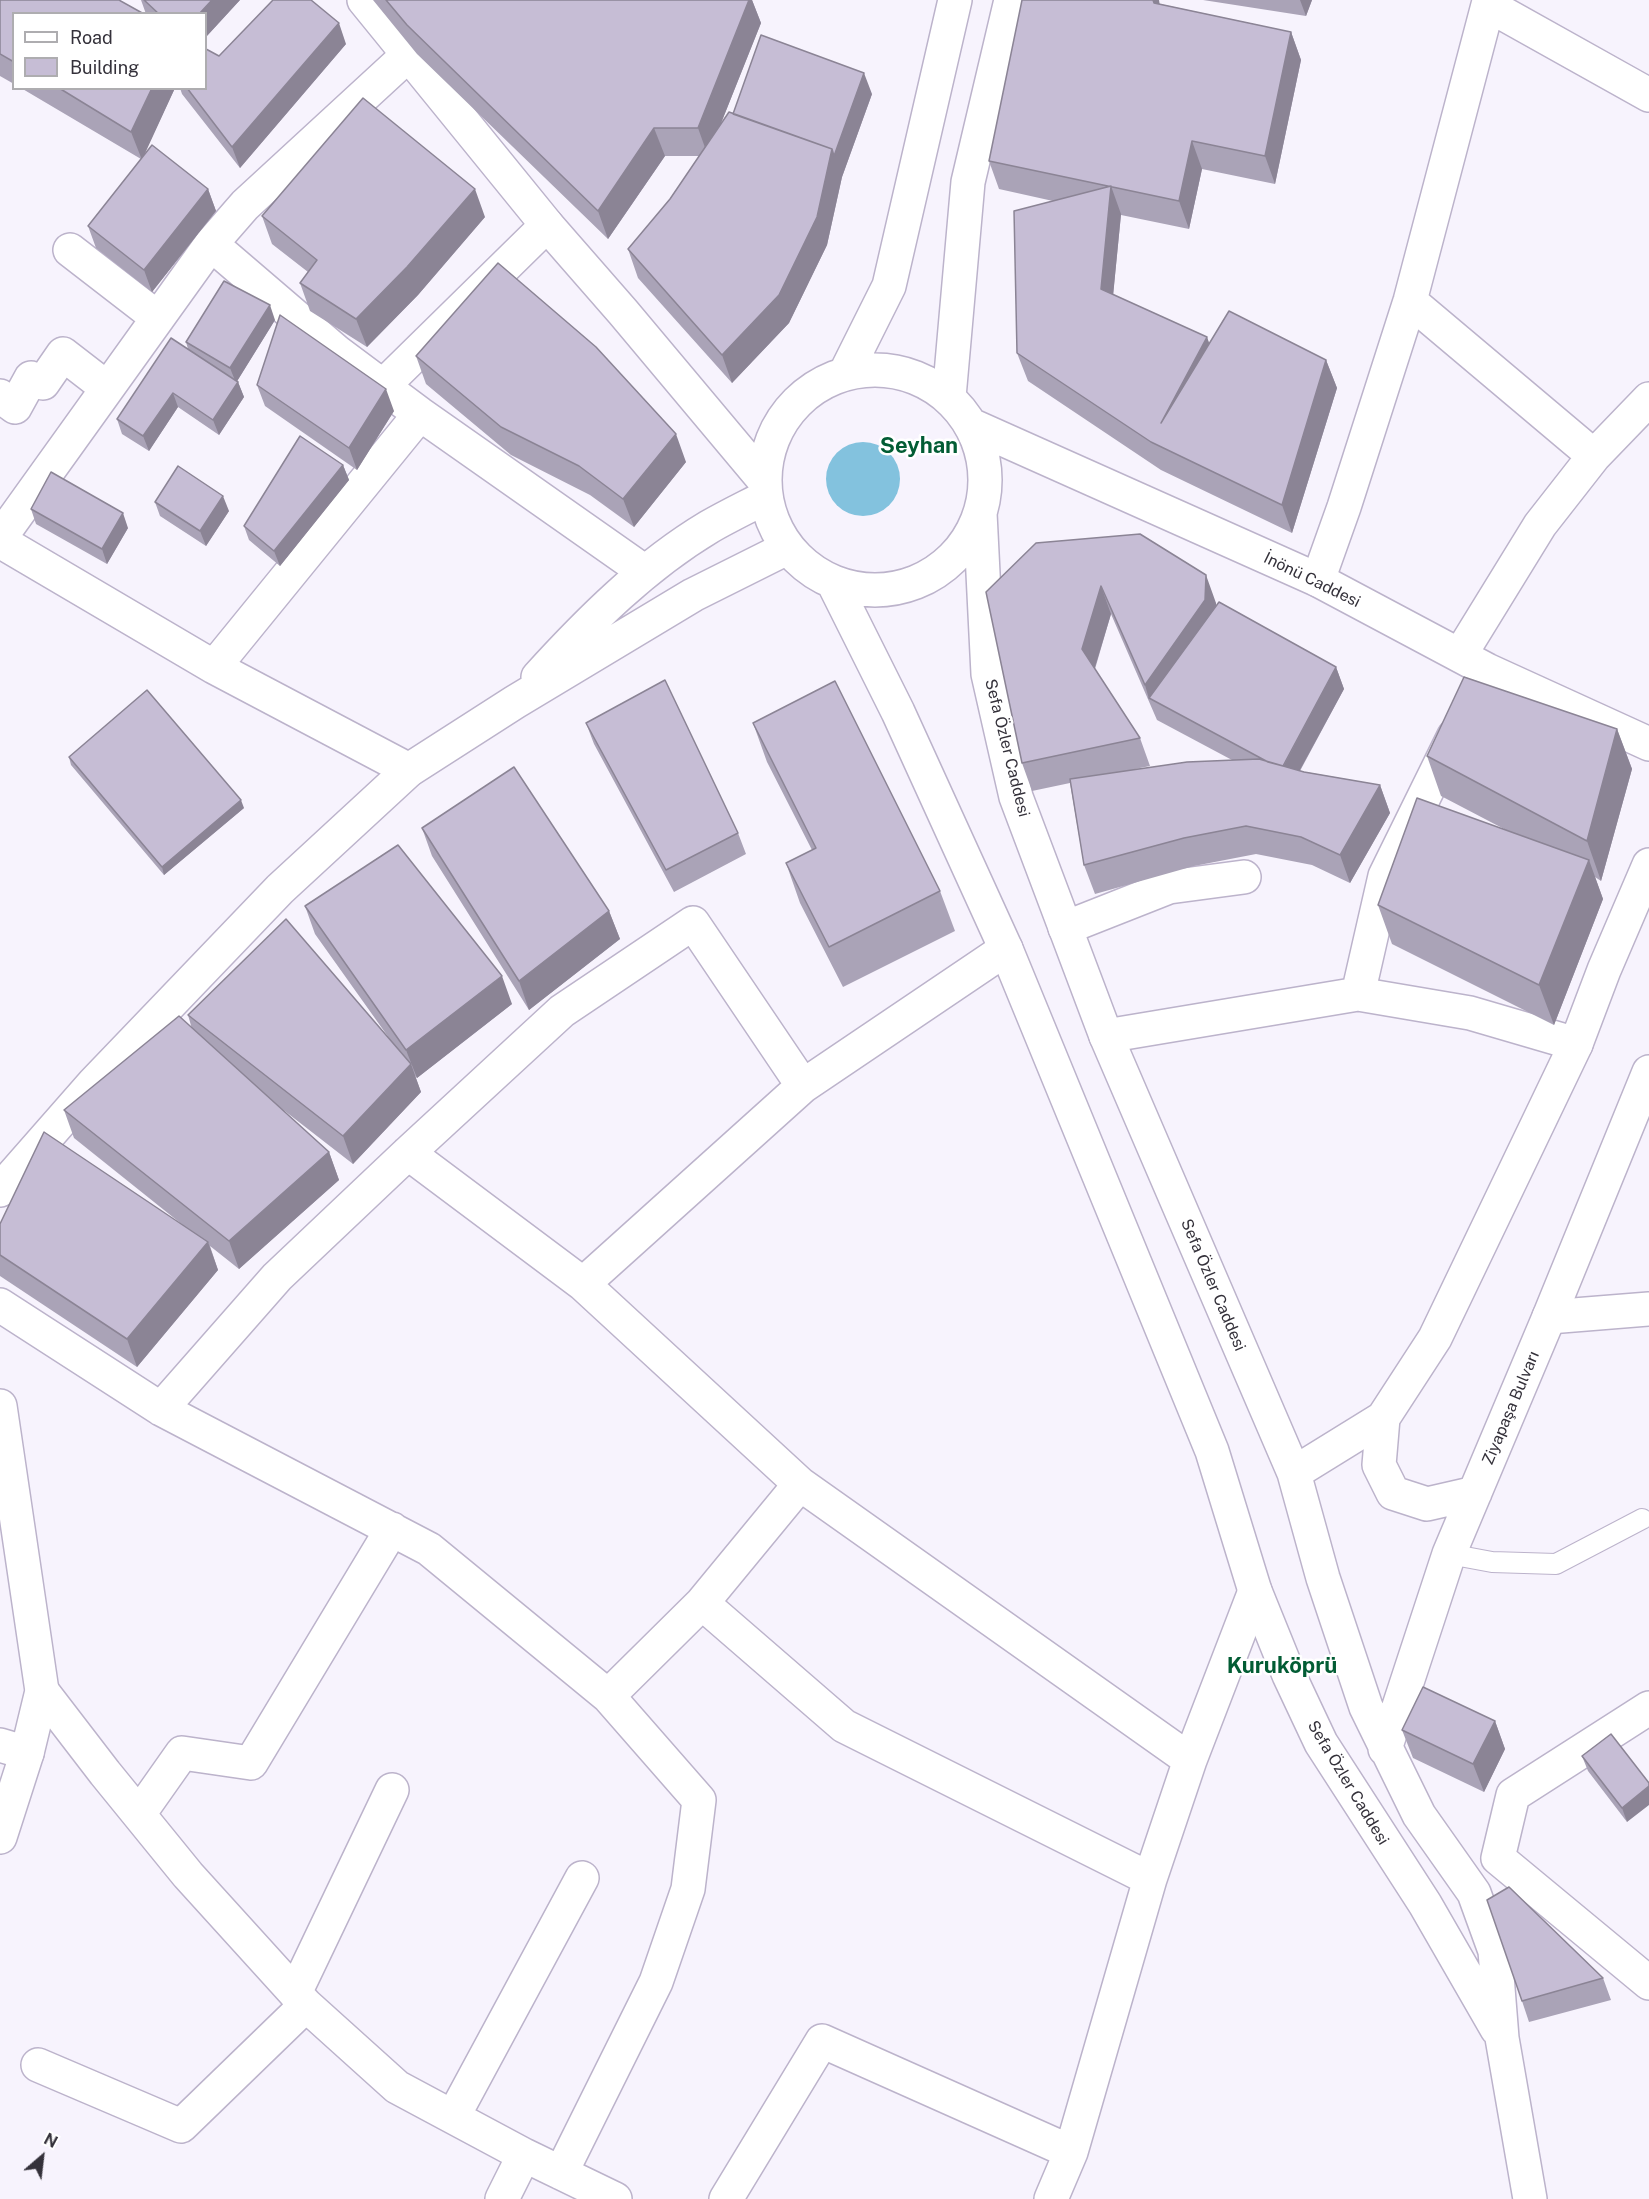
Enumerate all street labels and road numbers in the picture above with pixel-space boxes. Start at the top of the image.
street label: İnönü Caddesi [1261,548,1363,612]
street label: Sefa Özler Caddesi [981,677,1033,819]
street label: Sefa Özler Caddesi [1177,1216,1249,1354]
street label: Ziyapaşa Bulvarı [1478,1348,1544,1468]
street label: Sefa Özler Caddesi [1303,1717,1393,1849]

